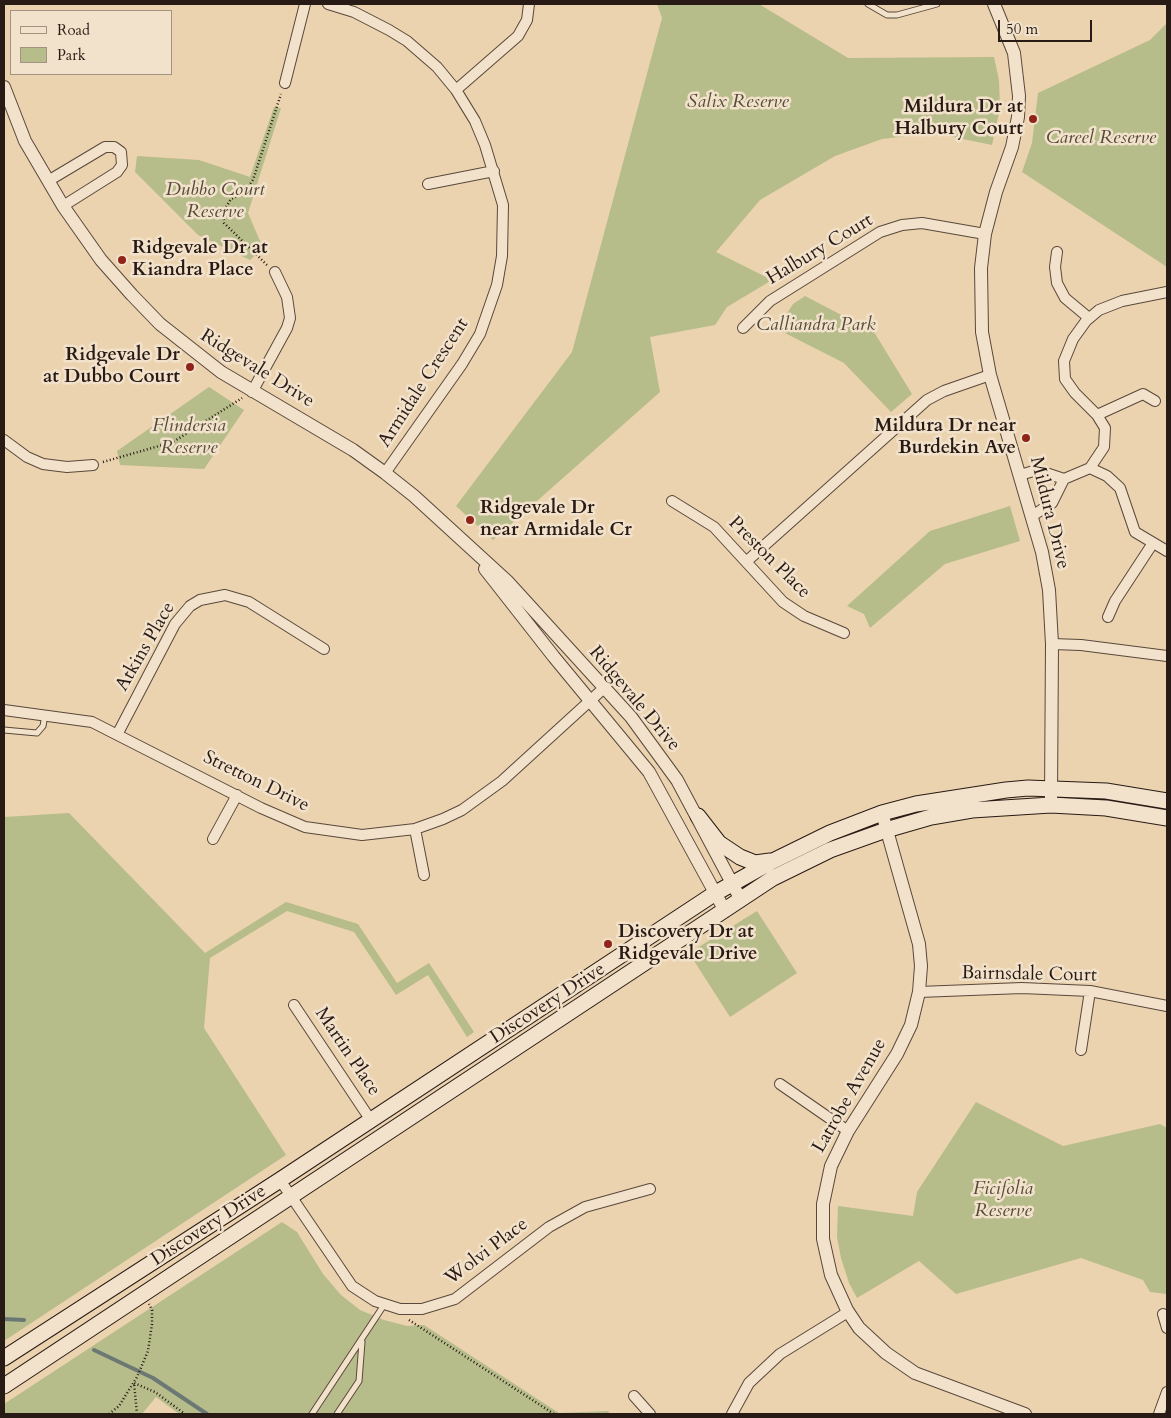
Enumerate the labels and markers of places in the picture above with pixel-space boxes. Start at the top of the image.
place label: Mildura Dr at Halbury Court [894,97,1023,141]
marker: Mildura Dr at Halbury Court [1027,113,1039,125]
place label: Ridgevale Dr at Kiandra Place [132,238,268,282]
marker: Ridgevale Dr at Kiandra Place [116,254,128,266]
place label: Ridgevale Dr at Dubbo Court [43,345,180,389]
marker: Ridgevale Dr at Dubbo Court [184,361,196,373]
place label: Mildura Dr near Burdekin Ave [874,416,1016,460]
marker: Mildura Dr near Burdekin Ave [1020,432,1032,444]
place label: Ridgevale Dr near Armidale Cr [480,498,632,542]
marker: Ridgevale Dr near Armidale Cr [464,514,476,526]
place label: Discovery Dr at Ridgevale Drive [618,922,757,966]
marker: Discovery Dr at Ridgevale Drive [602,938,614,950]

